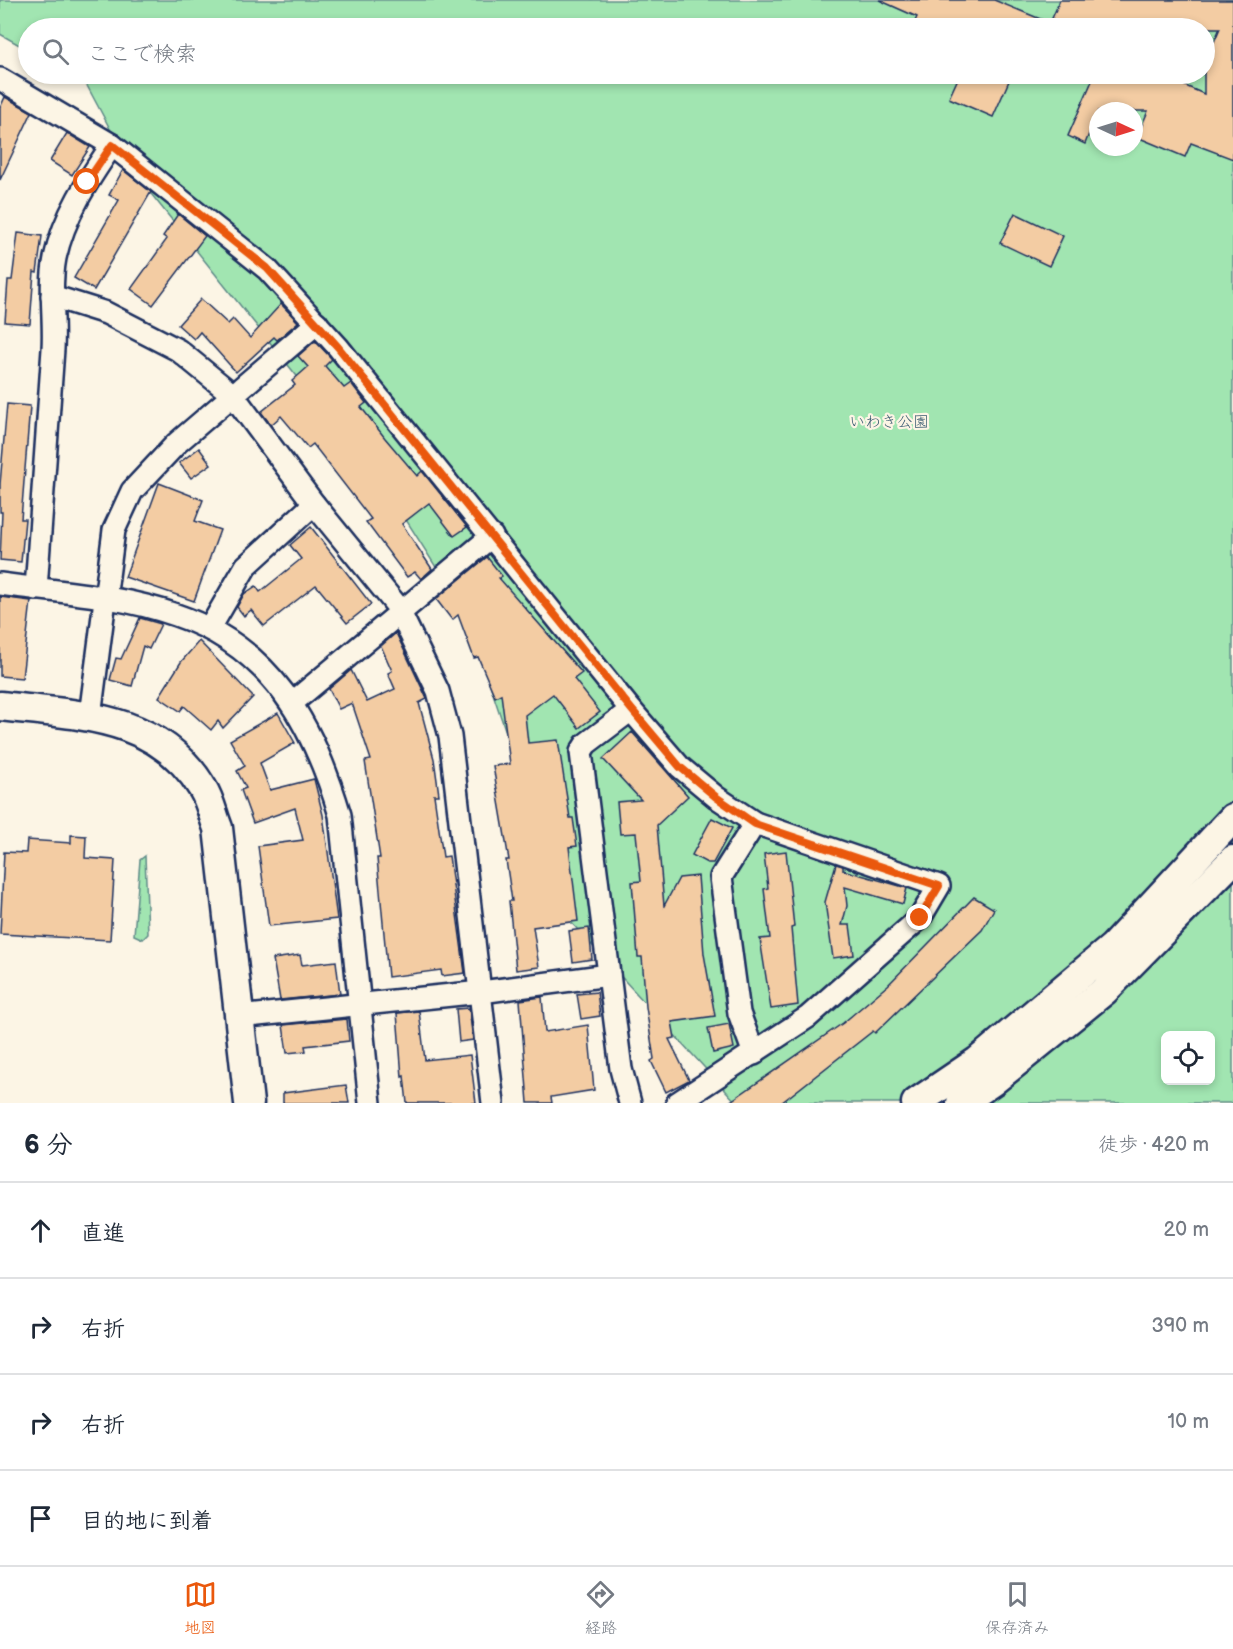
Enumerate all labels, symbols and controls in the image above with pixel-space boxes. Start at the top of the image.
search box [18,18,1215,84]
icon: search [39,35,72,68]
text: ここで検索 [87,41,197,68]
north arrow [1089,102,1143,156]
route start [73,168,99,194]
park label: いわき公園 [849,413,929,432]
route end [906,904,932,930]
map controls [1161,1031,1215,1085]
button: locate [1161,1031,1215,1085]
text: 6 分 [24,1130,73,1161]
text: 徒歩 · 420 m [1098,1133,1209,1157]
icon: ahead [24,1214,57,1247]
text: 20 m [1164,1218,1209,1242]
text: 直進 [81,1220,125,1247]
icon: right [24,1310,57,1343]
text: 390 m [1151,1314,1209,1338]
text: 右折 [81,1316,125,1343]
icon: right [24,1406,57,1439]
text: 10 m [1168,1410,1209,1434]
text: 右折 [81,1412,125,1439]
icon: arrive [24,1502,57,1535]
text: 目的地に到着 [81,1508,213,1535]
tab: 地図 [184,1578,217,1638]
tab: 経路 [584,1578,617,1638]
tab: 保存済み [985,1578,1049,1638]

